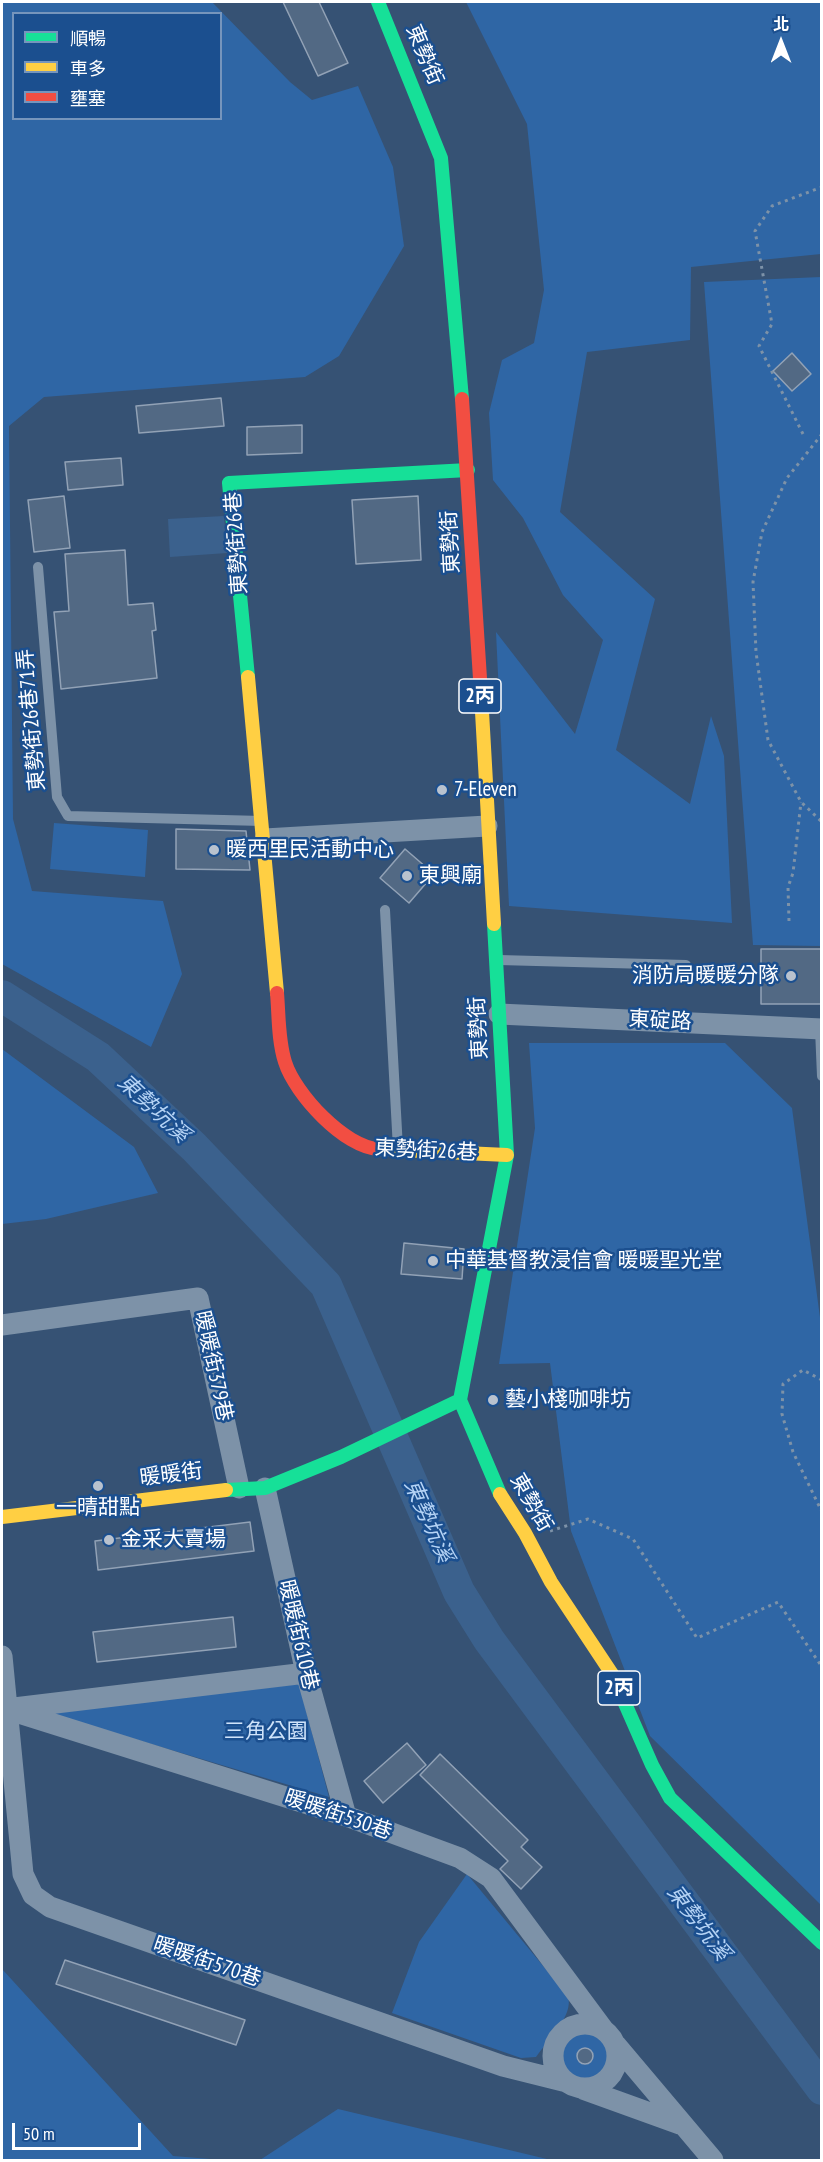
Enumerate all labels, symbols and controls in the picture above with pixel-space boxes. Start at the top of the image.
legend [12,12,222,120]
north arrow [751,12,811,72]
text: 北 [773,14,789,34]
street label: 東勢街 [400,21,448,89]
text: 順暢 [70,27,106,50]
text: 車多 [70,57,106,80]
text: 壅塞 [70,87,106,110]
street label: 東勢街26巷 [221,491,253,595]
street label: 東勢街 [437,510,465,574]
street label: 東勢街26巷71弄 [13,648,51,792]
road number: 2丙 [459,679,501,713]
place label: 7-Eleven [454,777,517,803]
marker: 7-Eleven [435,783,449,797]
place label: 暖西里民活動中心 [226,837,394,863]
marker: 暖西里民活動中心 [207,843,221,857]
place label: 東興廟 [419,863,482,889]
marker: 東興廟 [400,869,414,883]
place label: 消防局暖暖分隊 [632,963,779,989]
marker: 消防局暖暖分隊 [784,969,798,983]
street label: 東勢街 [465,996,493,1060]
street label: 東碇路 [628,1007,692,1035]
water label: 東勢坑溪 [112,1069,194,1149]
street label: 東勢街26巷 [374,1136,478,1166]
place label: 中華基督教浸信會 暖暖聖光堂 [445,1248,722,1274]
marker: 中華基督教浸信會 暖暖聖光堂 [426,1254,440,1268]
street label: 暖暖街379巷 [189,1308,237,1424]
place label: 藝小棧咖啡坊 [505,1387,631,1413]
marker: 藝小棧咖啡坊 [486,1393,500,1407]
street label: 暖暖街 [138,1459,204,1491]
street label: 東勢街 [504,1469,558,1537]
water label: 東勢坑溪 [398,1475,458,1567]
marker: 一晴甜點 [91,1479,105,1493]
place label: 一晴甜點 [56,1495,140,1521]
place label: 金采大賣場 [121,1527,226,1553]
marker: 金采大賣場 [102,1533,116,1547]
street label: 暖暖街610巷 [273,1577,323,1693]
road number: 2丙 [598,1671,640,1705]
park label: 三角公園 [224,1719,308,1745]
street label: 暖暖街530巷 [281,1785,395,1845]
water label: 東勢坑溪 [661,1880,735,1966]
street label: 暖暖街570巷 [150,1932,264,1992]
scale bar [15,2111,144,2149]
text: 50 m [23,2122,55,2145]

